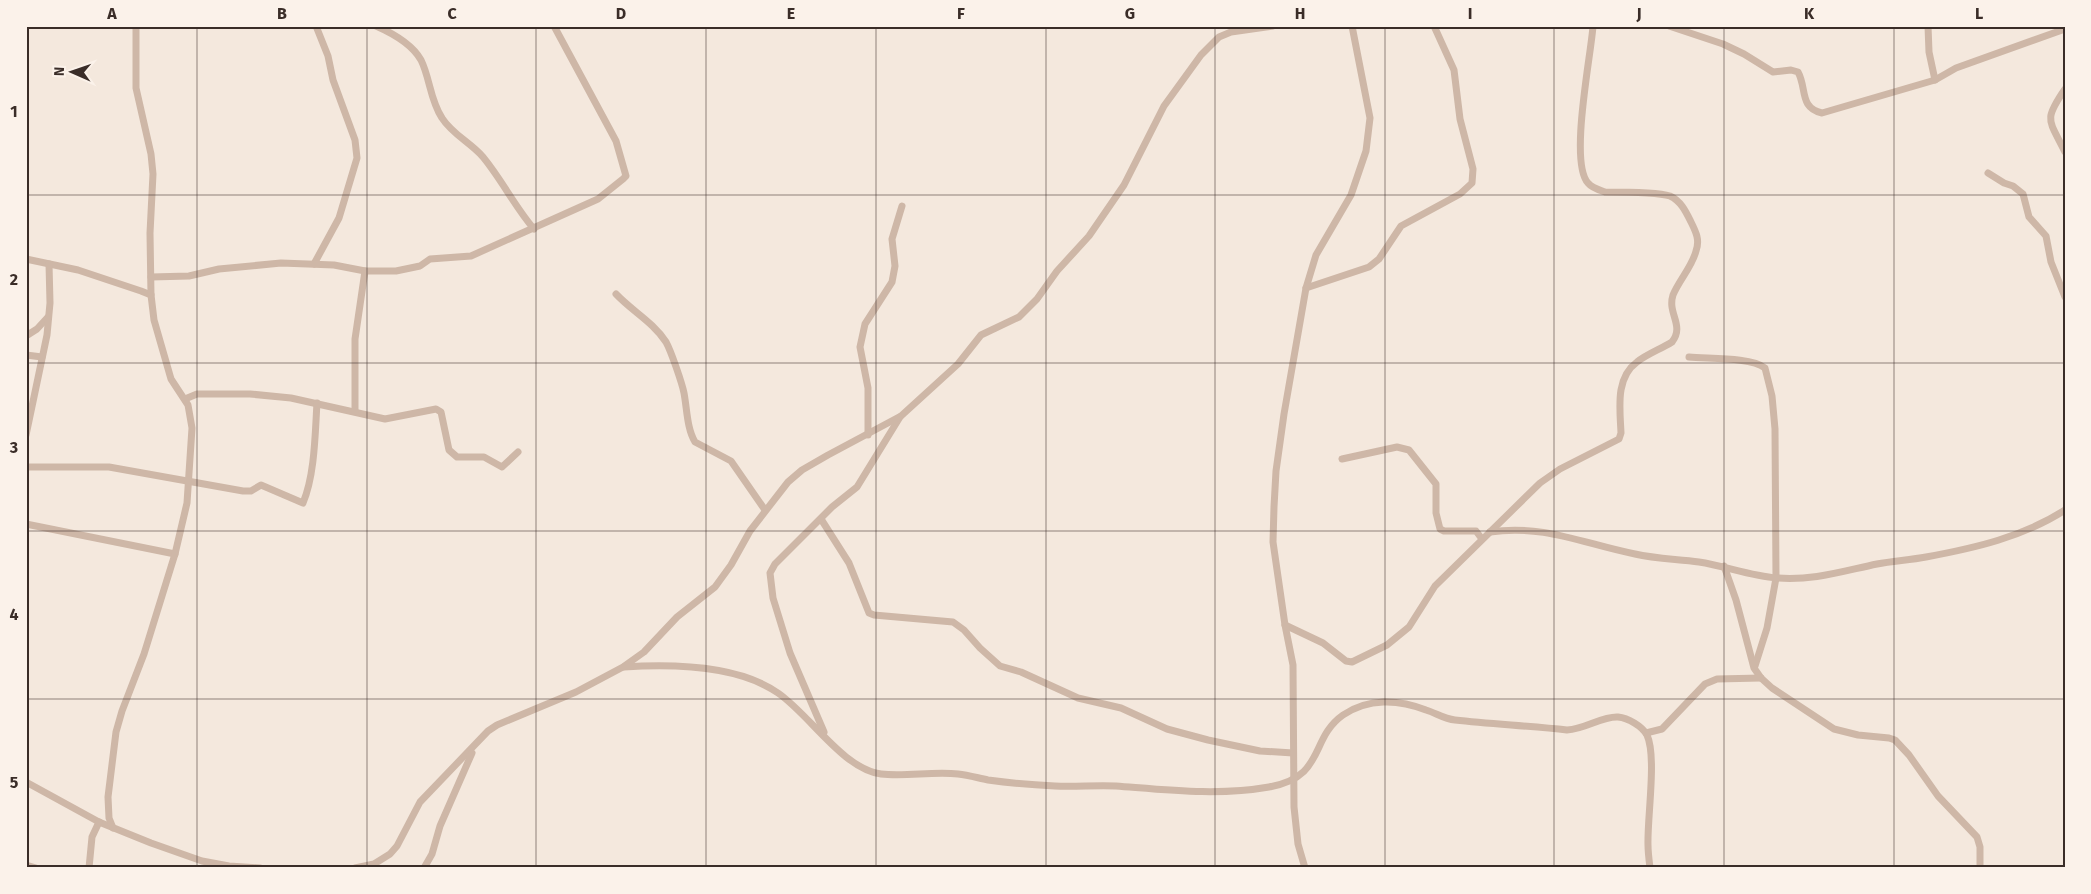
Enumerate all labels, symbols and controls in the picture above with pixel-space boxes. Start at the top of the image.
text: A [106,4,117,23]
text: B [277,4,287,23]
text: C [447,4,457,23]
text: D [616,4,626,23]
text: E [787,4,795,23]
text: F [957,4,965,23]
text: G [1125,4,1135,23]
text: H [1295,4,1305,23]
text: I [1468,4,1472,23]
text: J [1635,4,1642,23]
text: K [1804,4,1815,23]
text: L [1975,4,1983,23]
north arrow [48,48,98,98]
text: N [51,67,68,77]
text: 1 [10,102,18,121]
text: 2 [10,270,18,289]
text: 3 [9,438,18,457]
text: 4 [9,605,19,624]
text: 5 [10,773,19,792]

